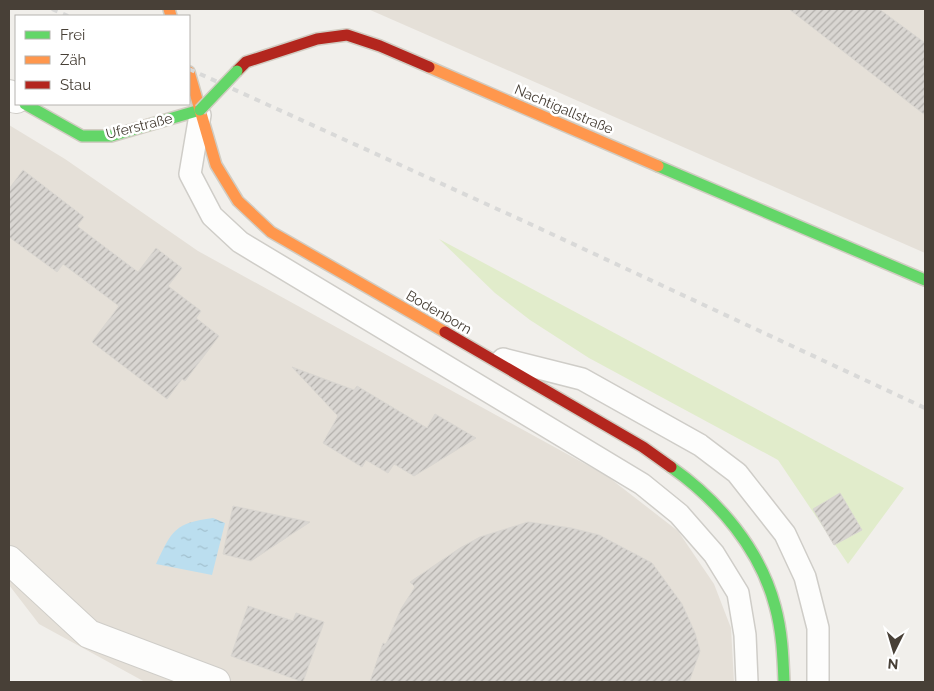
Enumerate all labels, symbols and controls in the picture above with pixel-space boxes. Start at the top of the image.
legend [15,15,190,105]
text: Frei [60,26,85,44]
text: Zäh [60,51,86,69]
text: Stau [60,76,91,94]
street label: Nachtigallstraße [512,81,616,137]
street label: Uferstraße [104,110,174,142]
street label: Bodenborn [403,287,475,337]
north arrow [869,626,919,676]
text: N [887,656,899,672]

